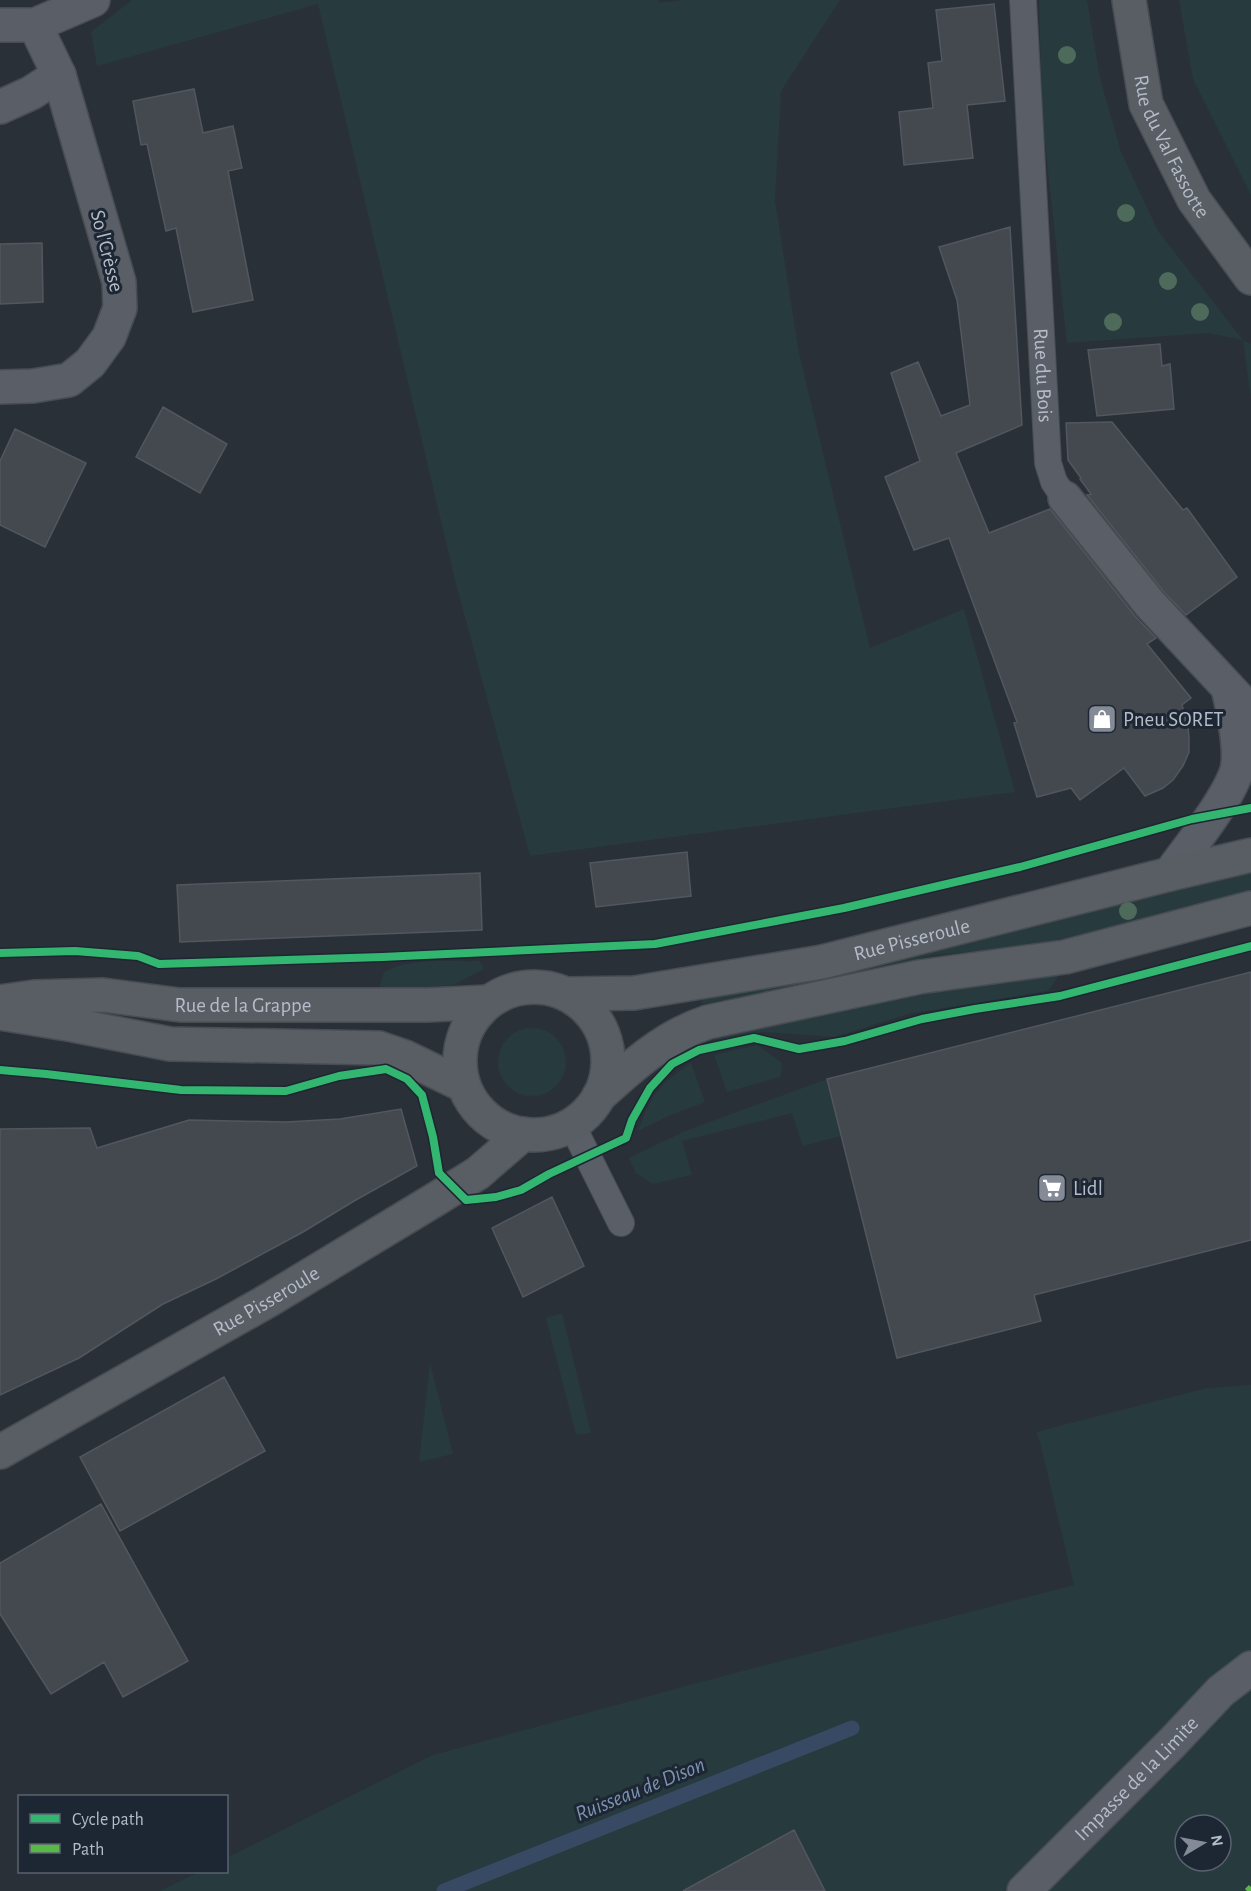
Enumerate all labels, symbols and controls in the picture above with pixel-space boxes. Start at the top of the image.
street label: Rue du Val Fassotte [1131,73,1214,222]
street label: So l'Crèsse [87,208,127,294]
street label: Rue du Bois [1030,328,1056,423]
shop icon: Pneu SORET [1086,703,1118,735]
place label: Pneu SORET [1123,709,1224,730]
street label: Rue Pisseroule [851,915,972,964]
street label: Rue de la Grappe [174,995,311,1016]
supermarket icon: Lidl [1036,1172,1068,1204]
place label: Lidl [1073,1178,1103,1199]
street label: Rue Pisseroule [209,1262,323,1340]
street label: Impasse de la Limite [1070,1712,1202,1845]
water label: Ruisseau de Dison [572,1753,708,1825]
legend [18,1795,228,1873]
text: Cycle path [72,1811,144,1829]
north arrow [1173,1813,1233,1873]
text: N [1208,1834,1226,1847]
text: Path [72,1841,104,1859]

